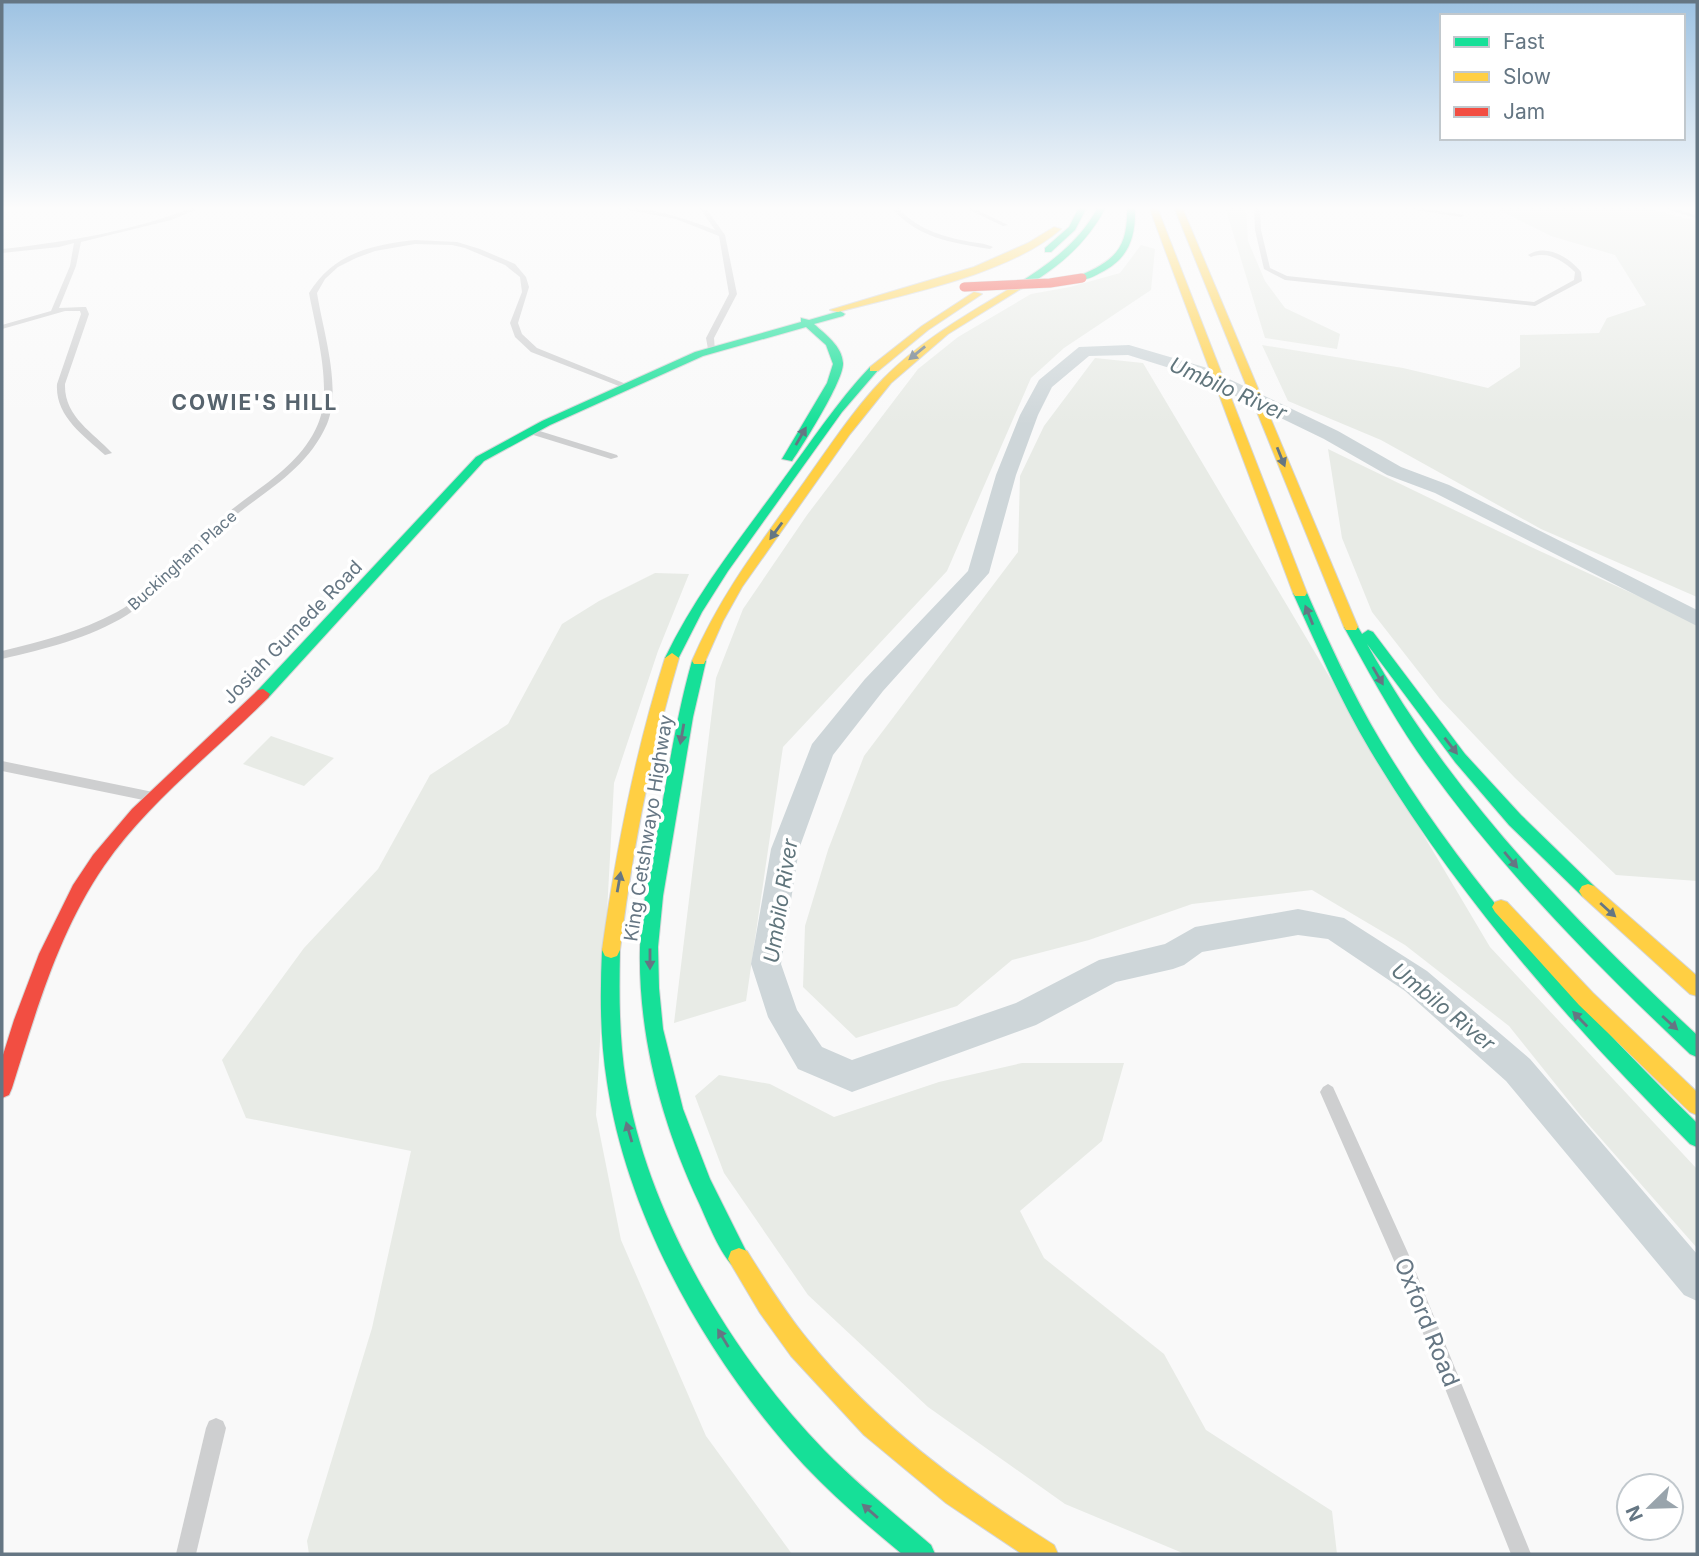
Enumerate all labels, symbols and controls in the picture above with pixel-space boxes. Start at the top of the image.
legend [1440,14,1685,140]
text: Fast [1503,29,1545,54]
text: Slow [1503,64,1551,89]
text: Jam [1503,99,1545,124]
one-way arrow [909,345,926,360]
water label: Umbilo River [1166,352,1292,426]
district label: COWIE'S HILL [172,390,338,415]
one-way arrow [795,426,807,446]
one-way arrow [1276,446,1287,467]
street label: Buckingham Place [123,506,241,614]
one-way arrow [769,522,783,540]
street label: Josiah Gumede Road [218,556,367,709]
one-way arrow [1304,604,1315,625]
one-way arrow [1372,666,1384,686]
street label: King Cetshwayo Highway [619,713,678,943]
one-way arrow [677,723,688,745]
one-way arrow [1443,736,1458,754]
water label: Umbilo River [758,836,803,965]
one-way arrow [1504,850,1519,868]
one-way arrow [614,871,625,893]
one-way arrow [1599,902,1617,918]
one-way arrow [644,948,656,970]
water label: Umbilo River [1387,957,1501,1057]
one-way arrow [1573,1011,1589,1028]
one-way arrow [1661,1015,1679,1031]
one-way arrow [623,1120,634,1142]
street label: Oxford Road [1388,1253,1466,1391]
one-way arrow [716,1328,729,1347]
north arrow [1615,1472,1685,1542]
text: N [1621,1502,1648,1525]
one-way arrow [861,1503,878,1519]

